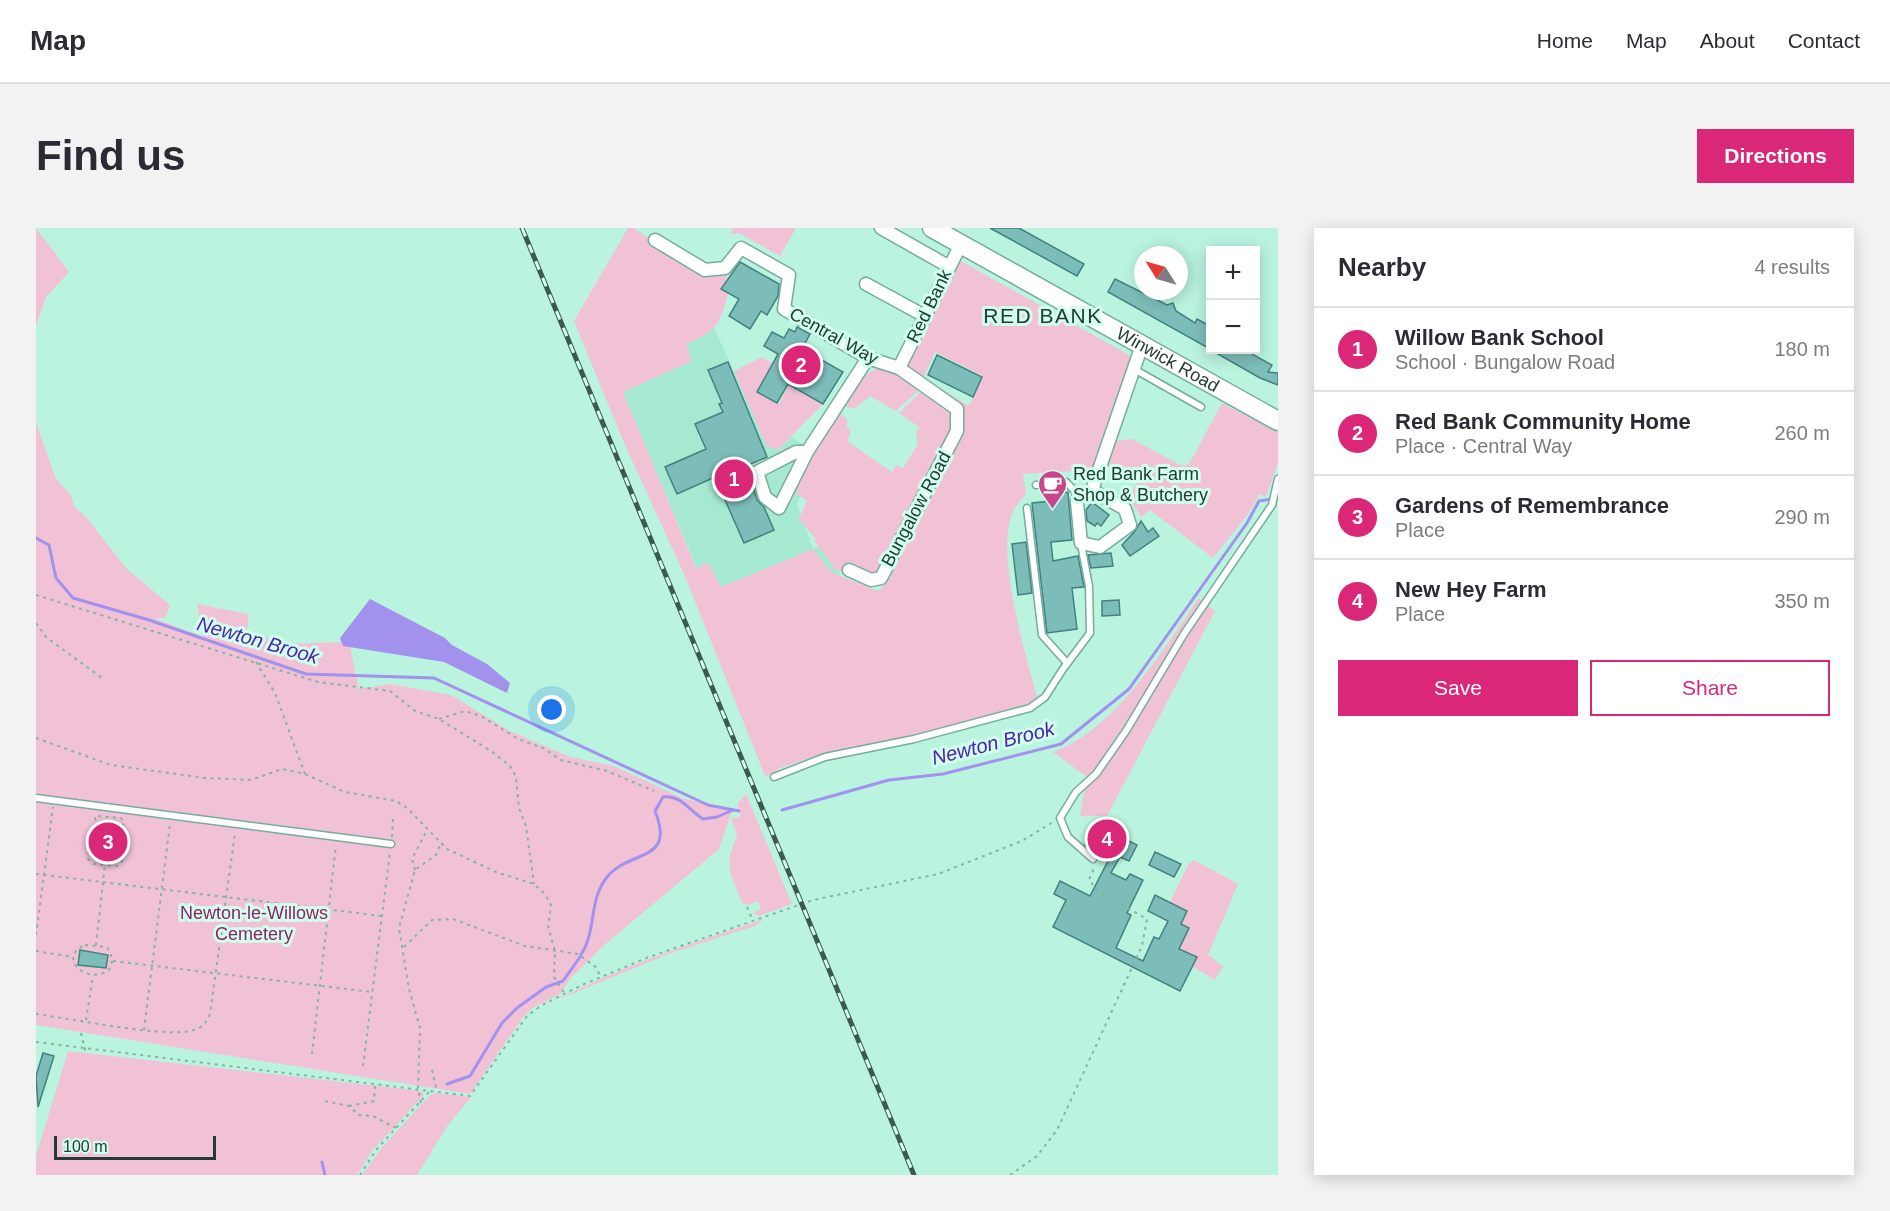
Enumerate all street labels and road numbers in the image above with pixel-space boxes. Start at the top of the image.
street label: Red Bank [903,265,956,346]
street label: Central Way [786,303,882,369]
street label: Winwick Road [1113,323,1222,396]
street label: Bungalow Road [877,448,955,570]

